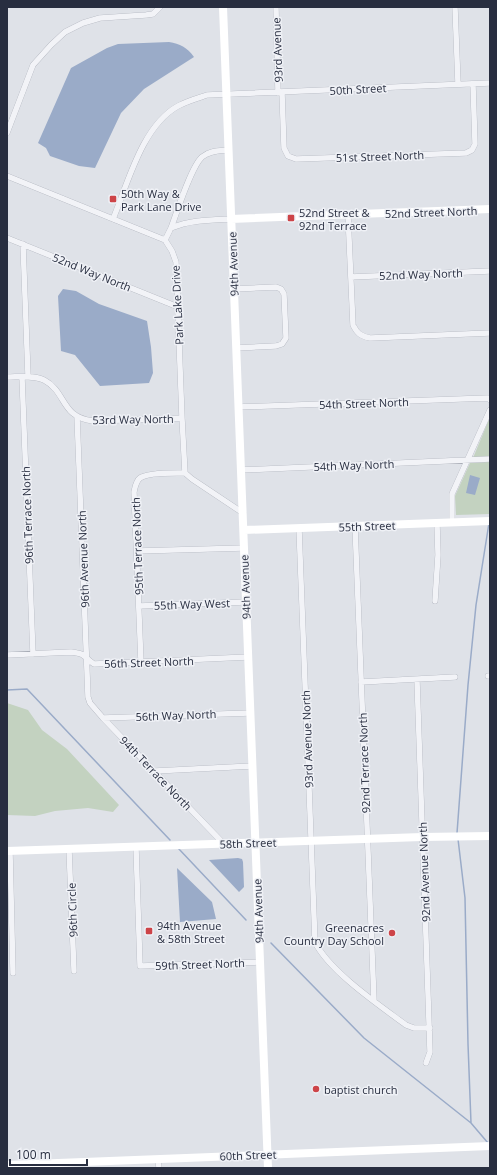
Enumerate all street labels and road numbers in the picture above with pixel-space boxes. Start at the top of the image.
street label: 93rd Avenue [268,17,286,83]
street label: 50th Street [329,80,387,98]
street label: 51st Street North [336,147,424,165]
street label: 52nd Street North [384,203,478,221]
street label: 94th Avenue [224,232,242,296]
street label: 52nd Way North [50,249,134,295]
street label: Park Lake Drive [167,265,187,345]
street label: 52nd Way North [379,265,463,283]
street label: 54th Street North [319,394,409,412]
street label: 53rd Way North [92,411,174,427]
street label: 54th Way North [313,456,395,474]
street label: 96th Terrace North [18,466,36,564]
street label: 95th Terrace North [128,497,146,595]
street label: 96th Avenue North [74,510,92,608]
street label: 55th Street [338,518,396,534]
street label: 94th Avenue [236,555,254,619]
street label: 55th Way West [154,595,230,613]
street label: 56th Street North [104,653,194,671]
street label: 93rd Avenue North [298,690,316,788]
street label: 56th Way North [135,706,217,724]
street label: 92nd Terrace North [355,712,373,814]
street label: 94th Terrace North [117,733,195,813]
street label: 92nd Avenue North [415,822,433,922]
street label: 58th Street [219,835,277,851]
street label: 94th Avenue [249,879,267,943]
street label: 96th Circle [64,882,80,938]
street label: 59th Street North [155,955,245,973]
street label: 60th Street [219,1147,277,1163]

